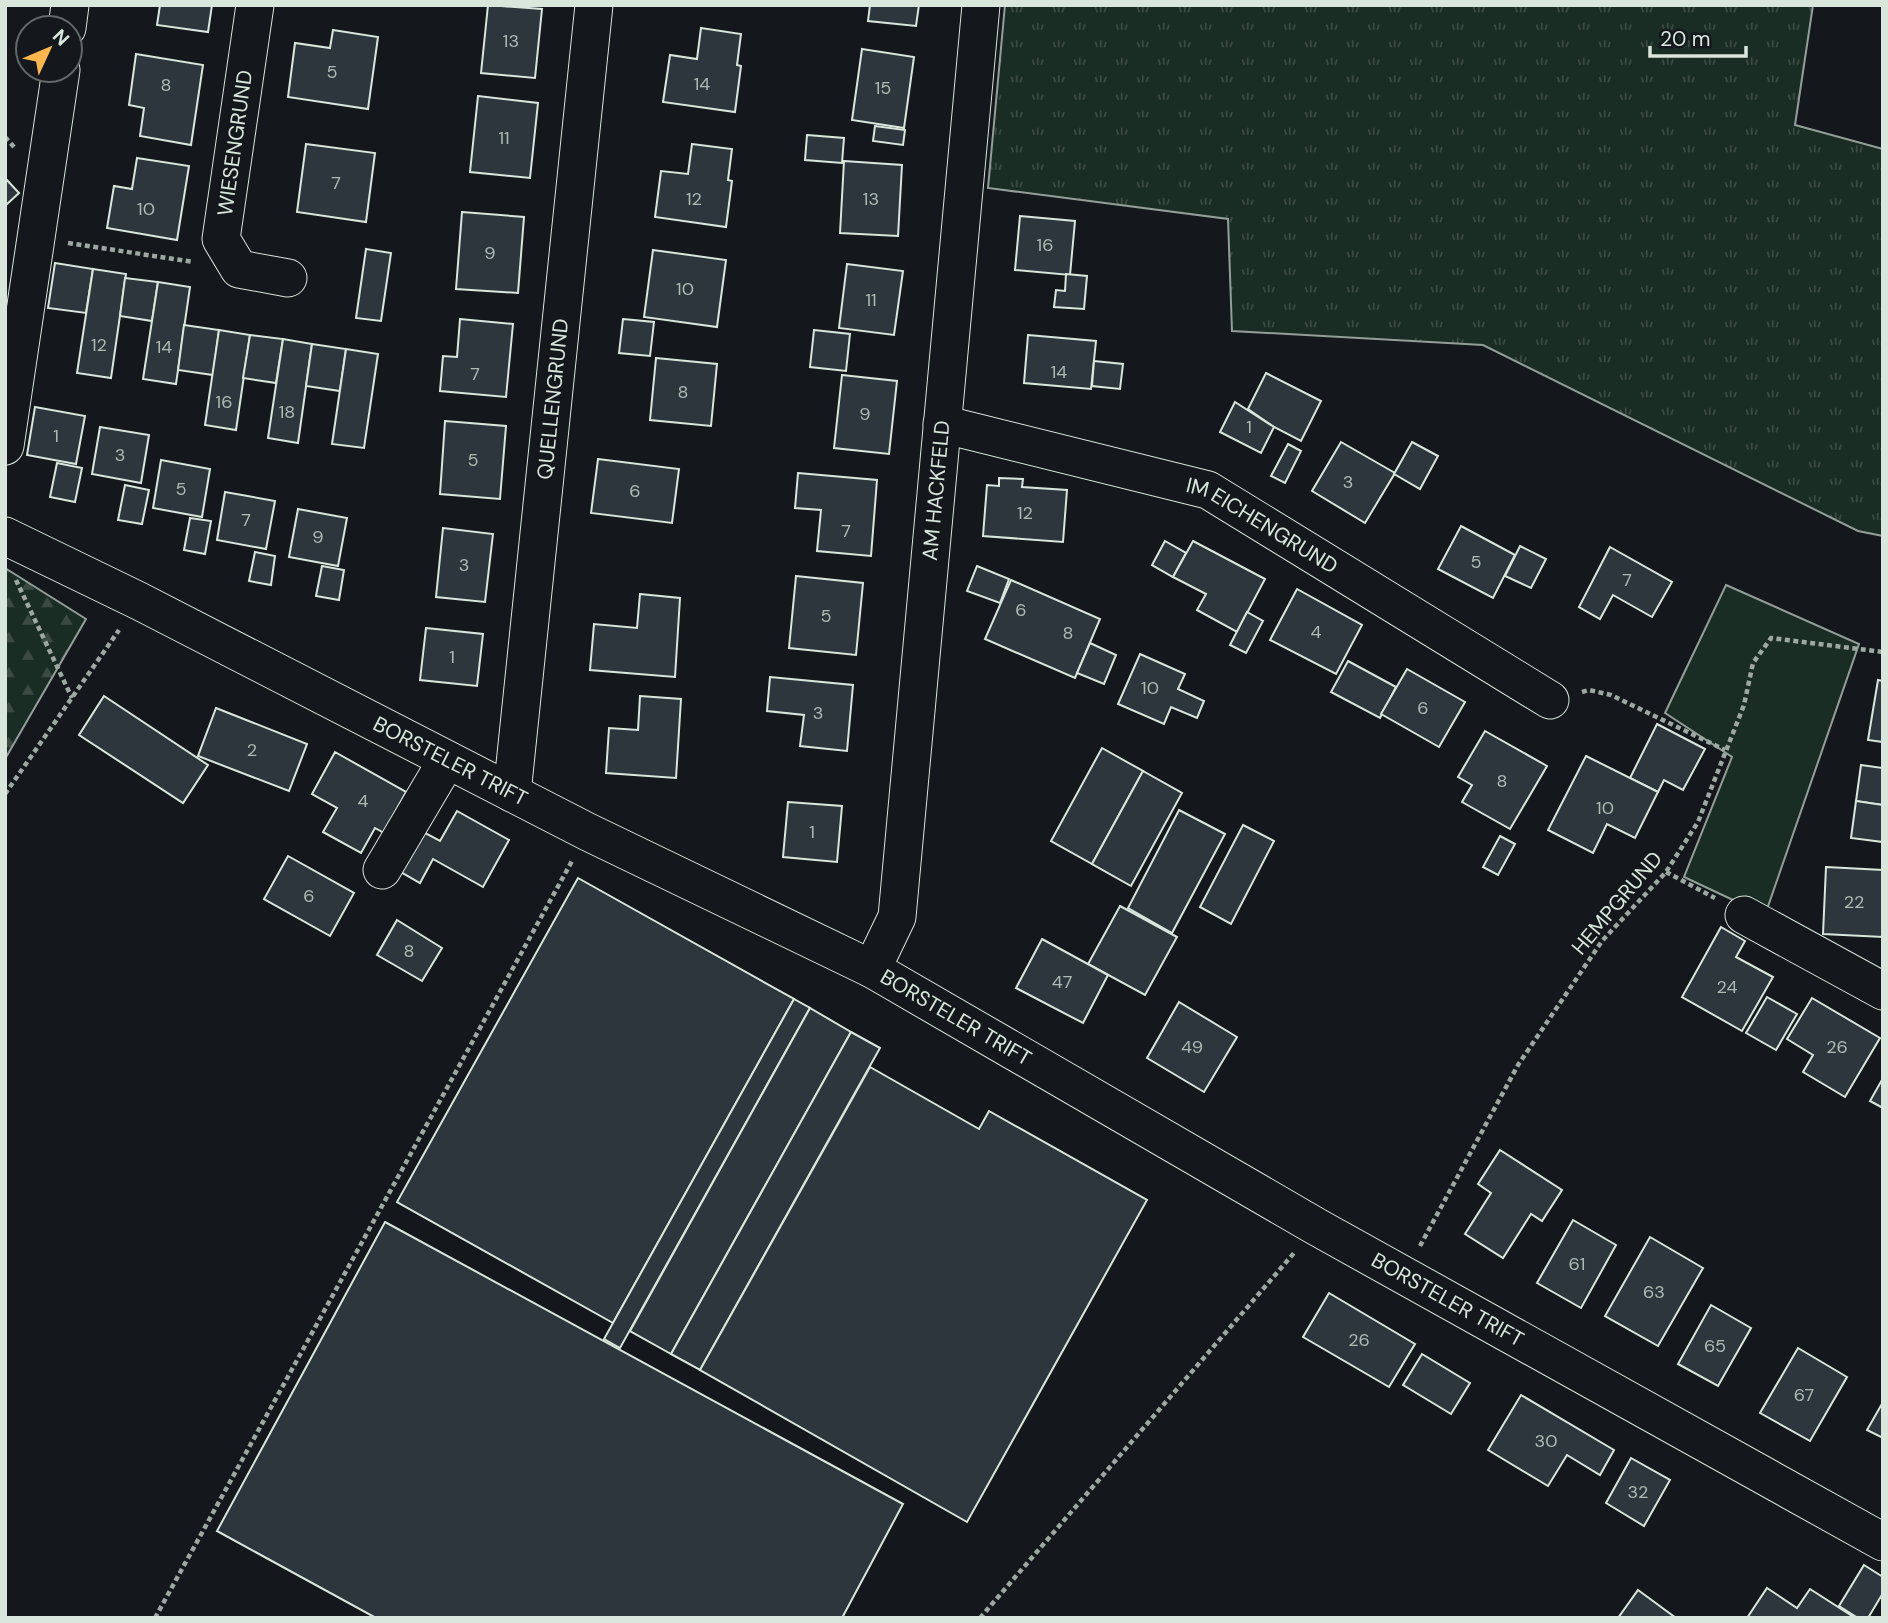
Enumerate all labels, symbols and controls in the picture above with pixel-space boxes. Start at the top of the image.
north arrow [14,14,84,84]
scale bar [1650,14,1746,58]
text: N [47,24,75,51]
text: 20 m [1660,25,1711,53]
house number: 13 [503,29,519,53]
house number: 5 [327,60,337,84]
street label: WIESENGRUND [211,68,259,218]
house number: 14 [694,72,710,96]
house number: 8 [161,73,171,97]
house number: 15 [875,76,891,100]
house number: 11 [498,126,510,150]
house number: 7 [331,171,341,195]
house number: 12 [686,187,702,211]
house number: 13 [863,187,879,211]
house number: 10 [137,197,155,221]
house number: 16 [1037,233,1053,257]
house number: 9 [484,241,496,265]
house number: 10 [676,277,694,301]
house number: 11 [865,288,877,312]
street label: QUELLENGRUND [531,317,575,481]
house number: 12 [91,333,107,357]
house number: 14 [156,335,172,359]
house number: 14 [1051,360,1067,384]
house number: 7 [470,362,480,386]
house number: 8 [678,380,688,404]
house number: 16 [216,390,232,414]
house number: 18 [279,400,295,424]
house number: 9 [859,402,871,426]
house number: 1 [1246,415,1252,439]
street label: AM HACKFELD [916,419,957,562]
house number: 1 [53,424,59,448]
house number: 3 [115,443,125,467]
house number: 5 [468,448,478,472]
house number: 3 [1343,470,1353,494]
street label: IM EICHENGRUND [1183,471,1343,580]
house number: 5 [176,477,186,501]
house number: 6 [629,479,641,503]
house number: 12 [1017,501,1033,525]
house number: 7 [241,508,251,532]
house number: 7 [841,519,851,543]
house number: 9 [312,525,324,549]
house number: 5 [1471,550,1481,574]
house number: 3 [459,553,469,577]
house number: 7 [1622,568,1632,592]
house number: 6 [1015,598,1027,622]
house number: 5 [821,604,831,628]
house number: 4 [1311,620,1322,644]
house number: 8 [1063,621,1073,645]
house number: 1 [449,645,455,669]
house number: 10 [1141,676,1159,700]
house number: 6 [1417,696,1429,720]
house number: 3 [813,701,823,725]
street label: BORSTELER TRIFT [368,710,533,813]
house number: 2 [247,738,257,762]
house number: 8 [1497,769,1507,793]
house number: 4 [358,789,369,813]
house number: 10 [1596,796,1614,820]
house number: 1 [809,820,815,844]
street label: HEMPGRUND [1565,845,1669,961]
house number: 6 [303,884,315,908]
house number: 22 [1844,890,1864,914]
house number: 8 [404,939,414,963]
street label: BORSTELER TRIFT [875,963,1037,1072]
house number: 47 [1052,970,1072,994]
house number: 24 [1717,975,1738,999]
house number: 49 [1181,1035,1203,1059]
house number: 26 [1826,1035,1848,1059]
street label: BORSTELER TRIFT [1366,1246,1529,1353]
house number: 61 [1569,1252,1585,1276]
house number: 63 [1643,1280,1665,1304]
house number: 26 [1348,1328,1370,1352]
house number: 65 [1704,1334,1726,1358]
house number: 67 [1794,1383,1814,1407]
house number: 30 [1535,1429,1557,1453]
house number: 32 [1627,1480,1649,1504]

